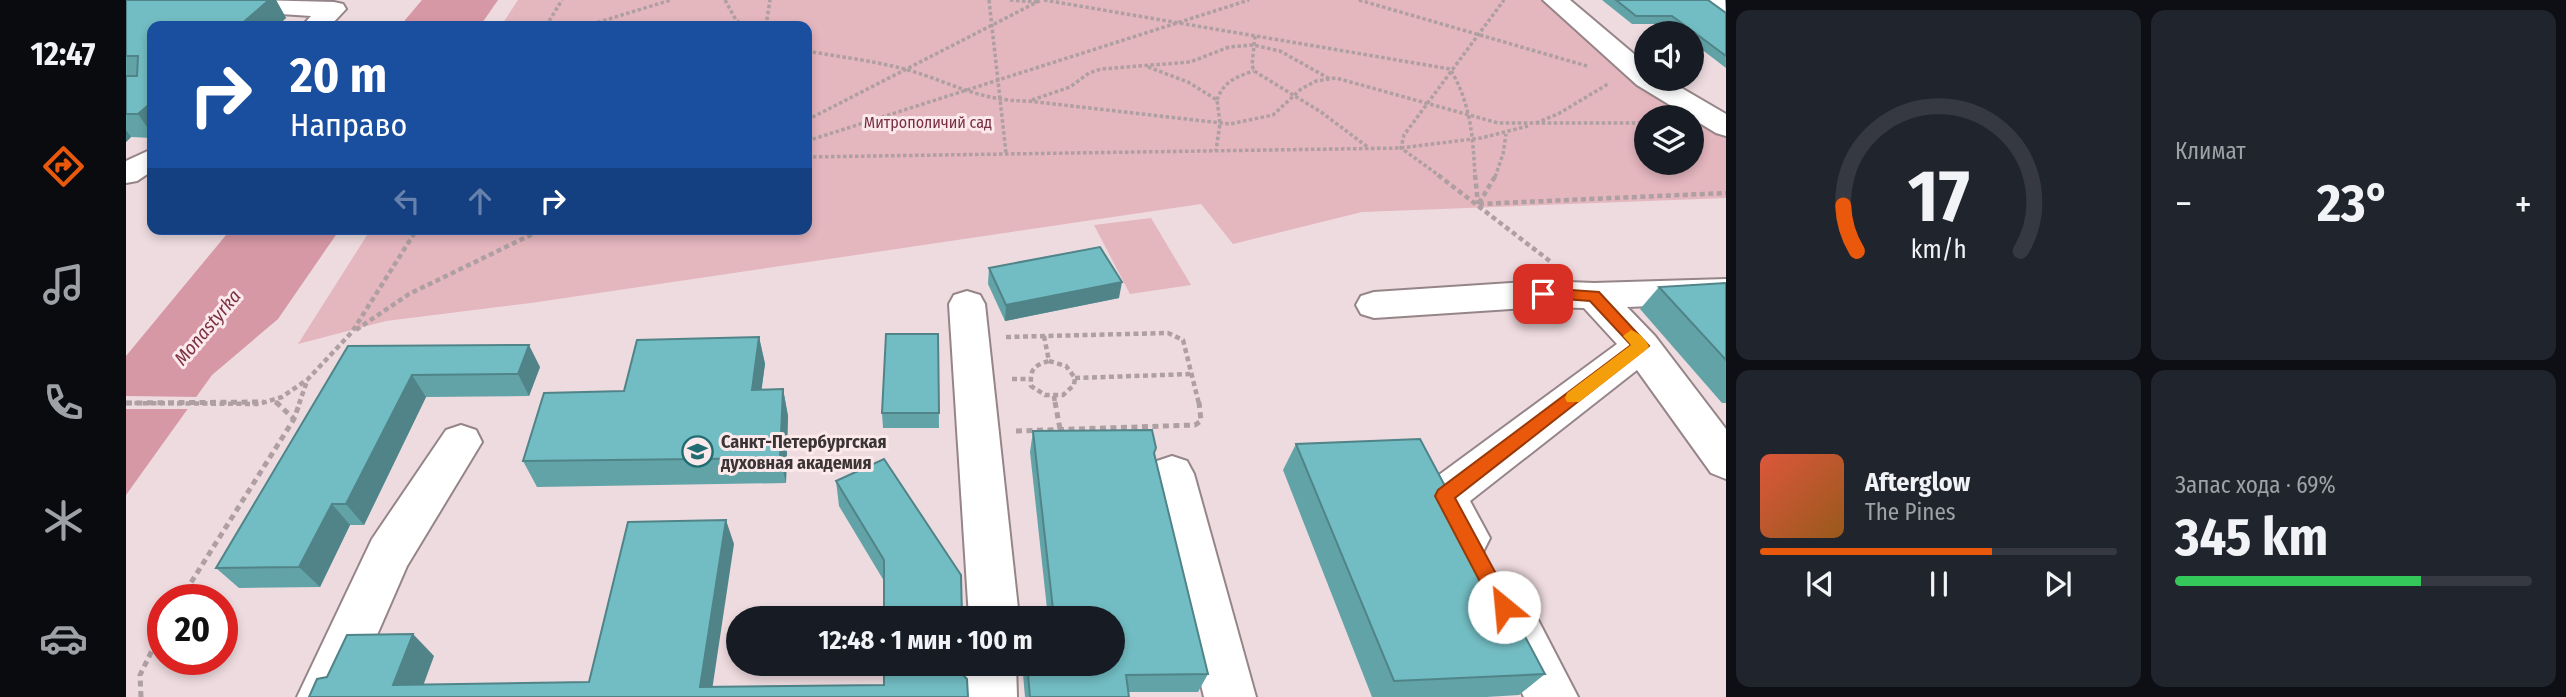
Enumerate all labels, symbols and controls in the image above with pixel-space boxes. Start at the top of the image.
map controls [1634,21,1704,175]
button: sound [1634,21,1704,91]
text: 12:47 [31,35,95,73]
text: 20 m [290,46,387,105]
icon: right [175,49,266,140]
button: layers [1634,105,1704,175]
text: Направо [290,106,407,144]
park label: Митрополичий сад [864,113,992,132]
text: Климат [2175,137,2246,165]
icon: directions [39,142,88,191]
text: 17 [1908,153,1969,240]
text: 23° [2317,172,2390,235]
text: − [2175,181,2192,227]
text: + [2515,181,2532,227]
icon: left [388,182,426,220]
icon: ahead [461,182,499,220]
icon: right [534,182,572,220]
text: km/h [1911,235,1966,265]
icon: music [39,260,88,309]
pin [1513,264,1573,324]
icon: arrive [1524,275,1562,313]
water label: Monastyrka [169,285,246,370]
icon: phone [39,378,88,427]
place label: Санкт-Петербургская духовная академия [720,431,887,474]
school or university icon: Санкт-Петербургская духовная академия [681,435,715,469]
text: Afterglow [1865,467,1970,498]
text: Запас хода · 69% [2175,471,2336,499]
icon: climate [39,496,88,545]
text: The Pines [1865,498,1956,526]
text: 345 km [2175,506,2328,569]
icon: previous [1801,565,1839,603]
icon: pause [1920,565,1958,603]
icon: next [2039,565,2077,603]
position arrow [1467,570,1541,644]
speed limit sign: 20 [147,584,238,675]
icon: car [39,614,88,663]
text: 12:48 · 1 мин · 100 m [818,625,1033,656]

